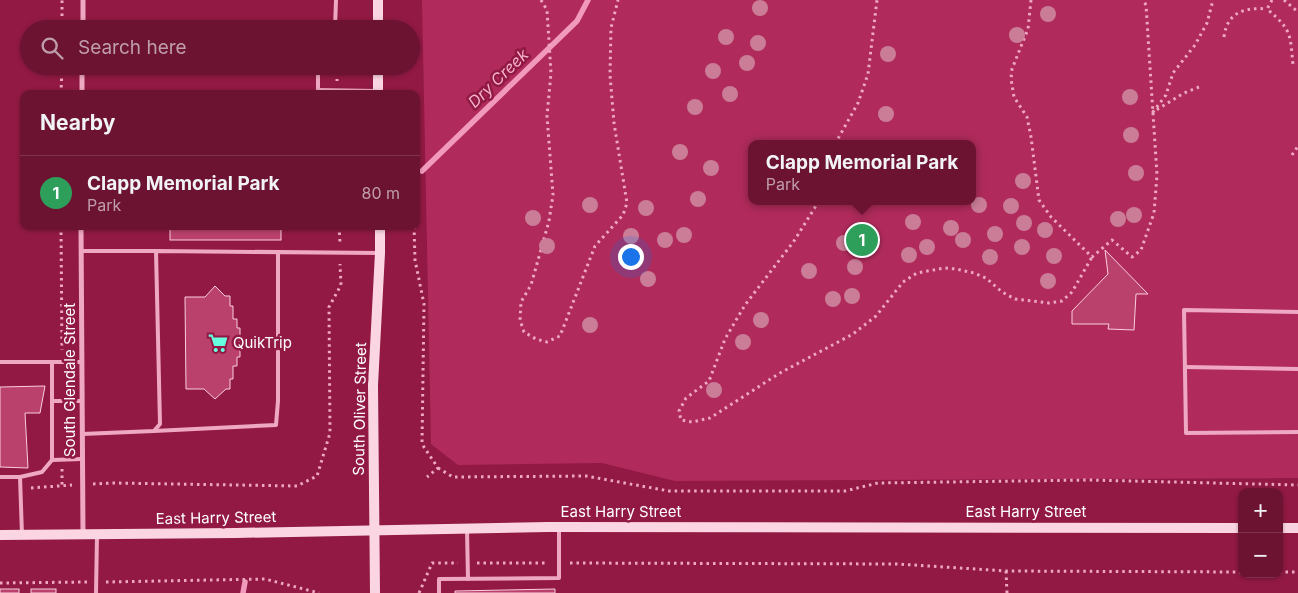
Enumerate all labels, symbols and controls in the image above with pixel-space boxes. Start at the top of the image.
search box [20,20,420,75]
icon: search [38,34,66,62]
text: Search here [78,36,187,59]
water label: Dry Creek [464,44,532,112]
text: Nearby [40,110,115,135]
popup [748,140,976,205]
text: Clapp Memorial Park [766,151,958,174]
text: Clapp Memorial Park [87,172,280,195]
text: Park [766,174,800,194]
text: 1 [53,183,59,203]
text: 80 m [361,183,400,203]
text: Park [87,195,121,215]
pin: 1 [846,221,878,259]
your location [618,244,644,270]
street label: South Glendale Street [60,303,79,457]
supermarket icon: QuikTrip [207,332,229,354]
place label: QuikTrip [233,333,292,352]
street label: South Oliver Street [349,342,370,476]
map controls [1238,488,1283,578]
button: + [1238,488,1283,533]
street label: East Harry Street [561,502,681,521]
street label: East Harry Street [966,502,1086,521]
street label: East Harry Street [155,507,277,528]
button: − [1238,533,1283,578]

